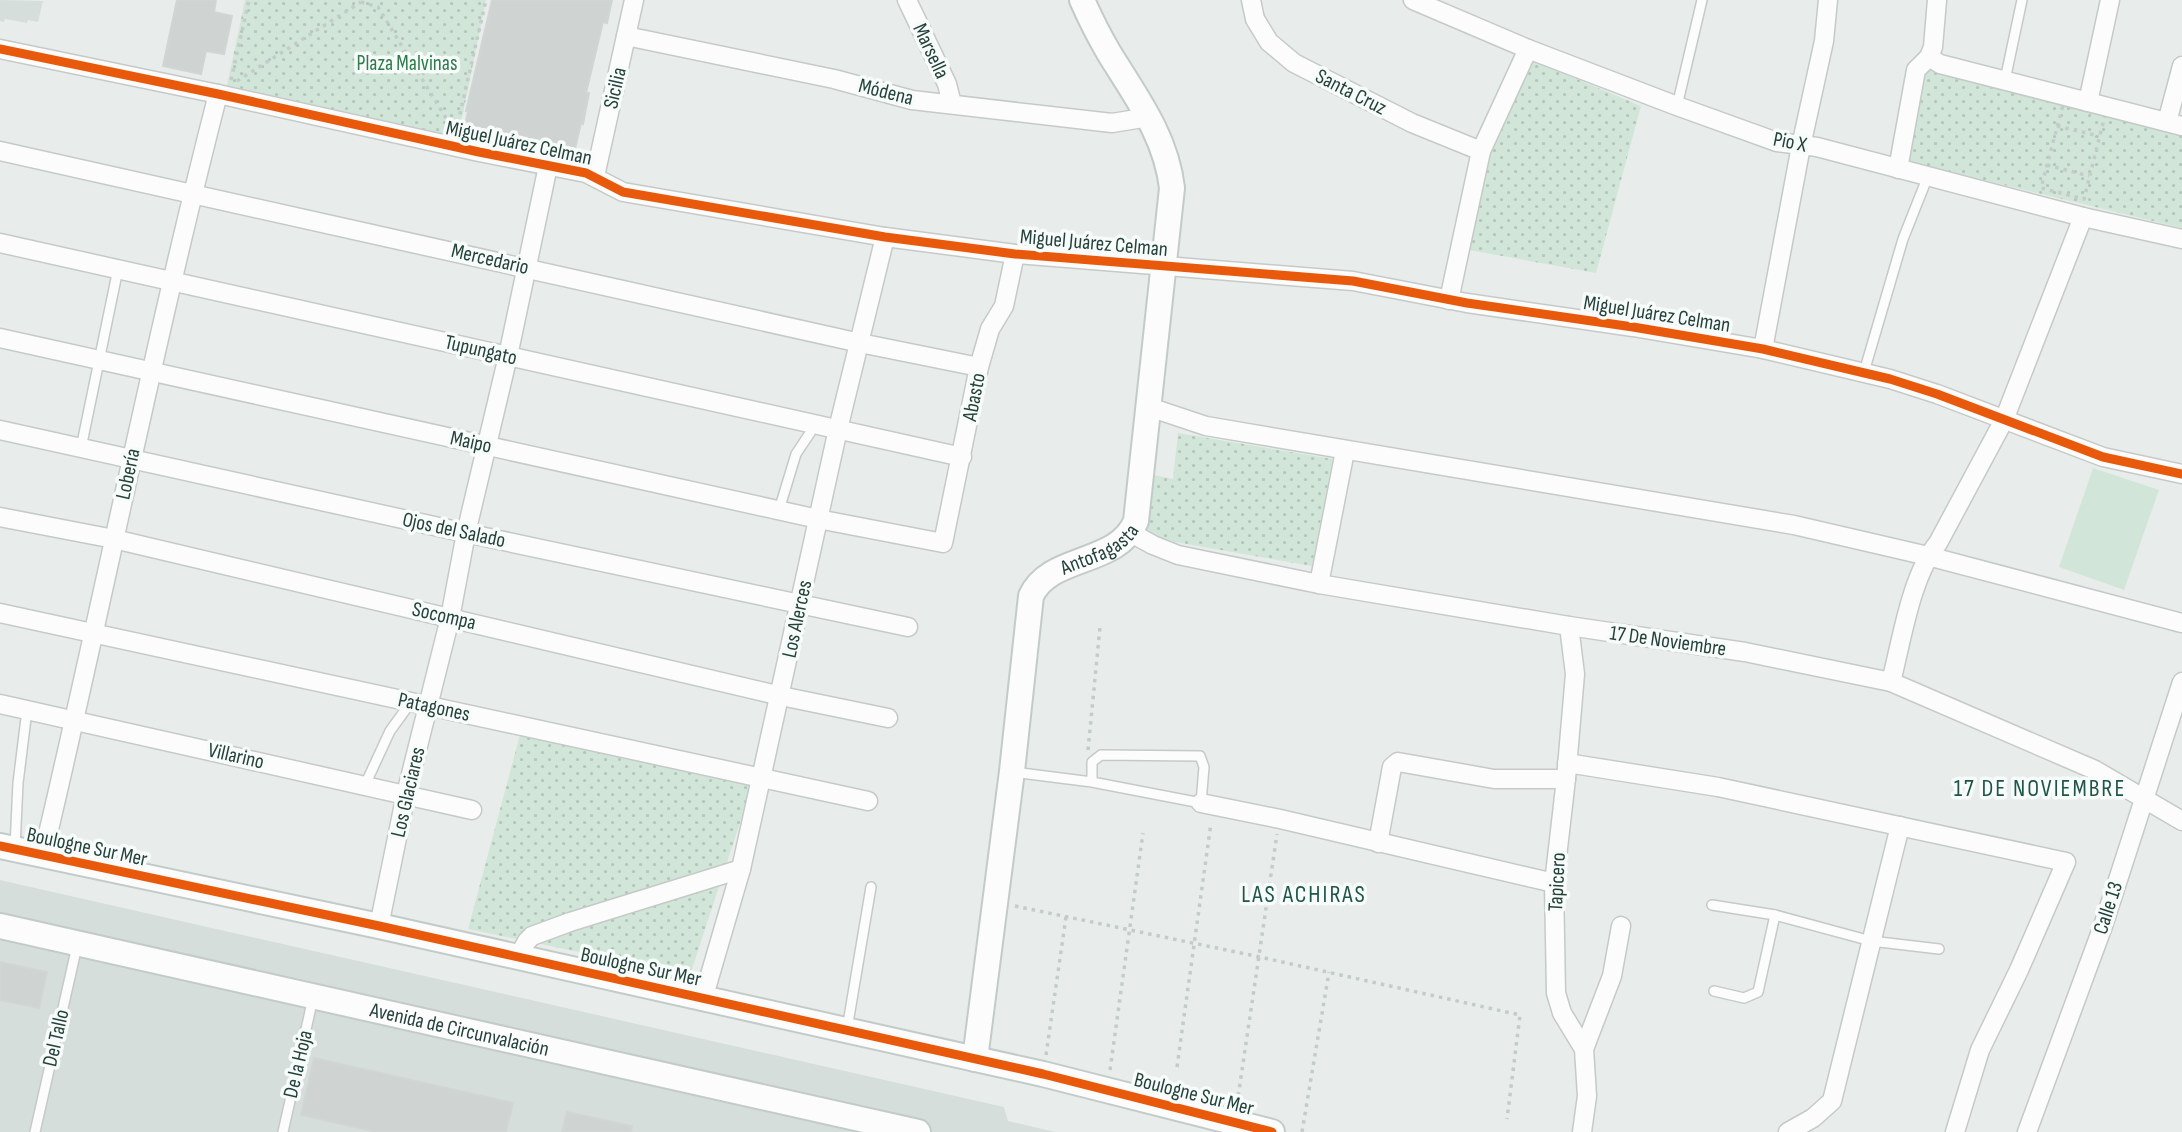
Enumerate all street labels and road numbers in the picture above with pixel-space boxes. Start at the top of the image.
street label: Marsella [907,19,955,83]
street label: Santa Cruz [1311,64,1391,121]
street label: Sicilia [598,65,632,111]
street label: Módena [856,73,916,111]
street label: Miguel Juárez Celman [444,115,594,171]
street label: Pio X [1771,127,1809,158]
street label: Miguel Juárez Celman [1019,224,1169,262]
street label: Mercedario [449,238,531,280]
street label: Miguel Juárez Celman [1582,290,1732,338]
street label: Tupungato [442,330,520,370]
street label: Abasto [957,371,991,424]
street label: Maipo [448,425,494,459]
street label: Lobería [110,446,146,502]
street label: Ojos del Salado [400,507,508,553]
street label: Antofagasta [1055,519,1144,580]
street label: Los Alerces [777,578,817,660]
street label: Socompa [410,597,478,635]
street label: 17 De Noviembre [1608,620,1728,662]
street label: Patagones [396,687,472,727]
street label: Villarino [205,737,267,775]
street label: Los Glaciares [386,745,430,839]
street label: Boulogne Sur Mer [24,822,150,872]
street label: Tapicero [1543,852,1571,912]
street label: Calle 13 [2088,879,2128,937]
street label: Boulogne Sur Mer [578,942,704,992]
street label: Avenida de Circunvalación [367,997,551,1061]
street label: Del Tallo [37,1007,75,1069]
street label: De la Hoja [278,1028,318,1100]
street label: Boulogne Sur Mer [1131,1067,1257,1121]

